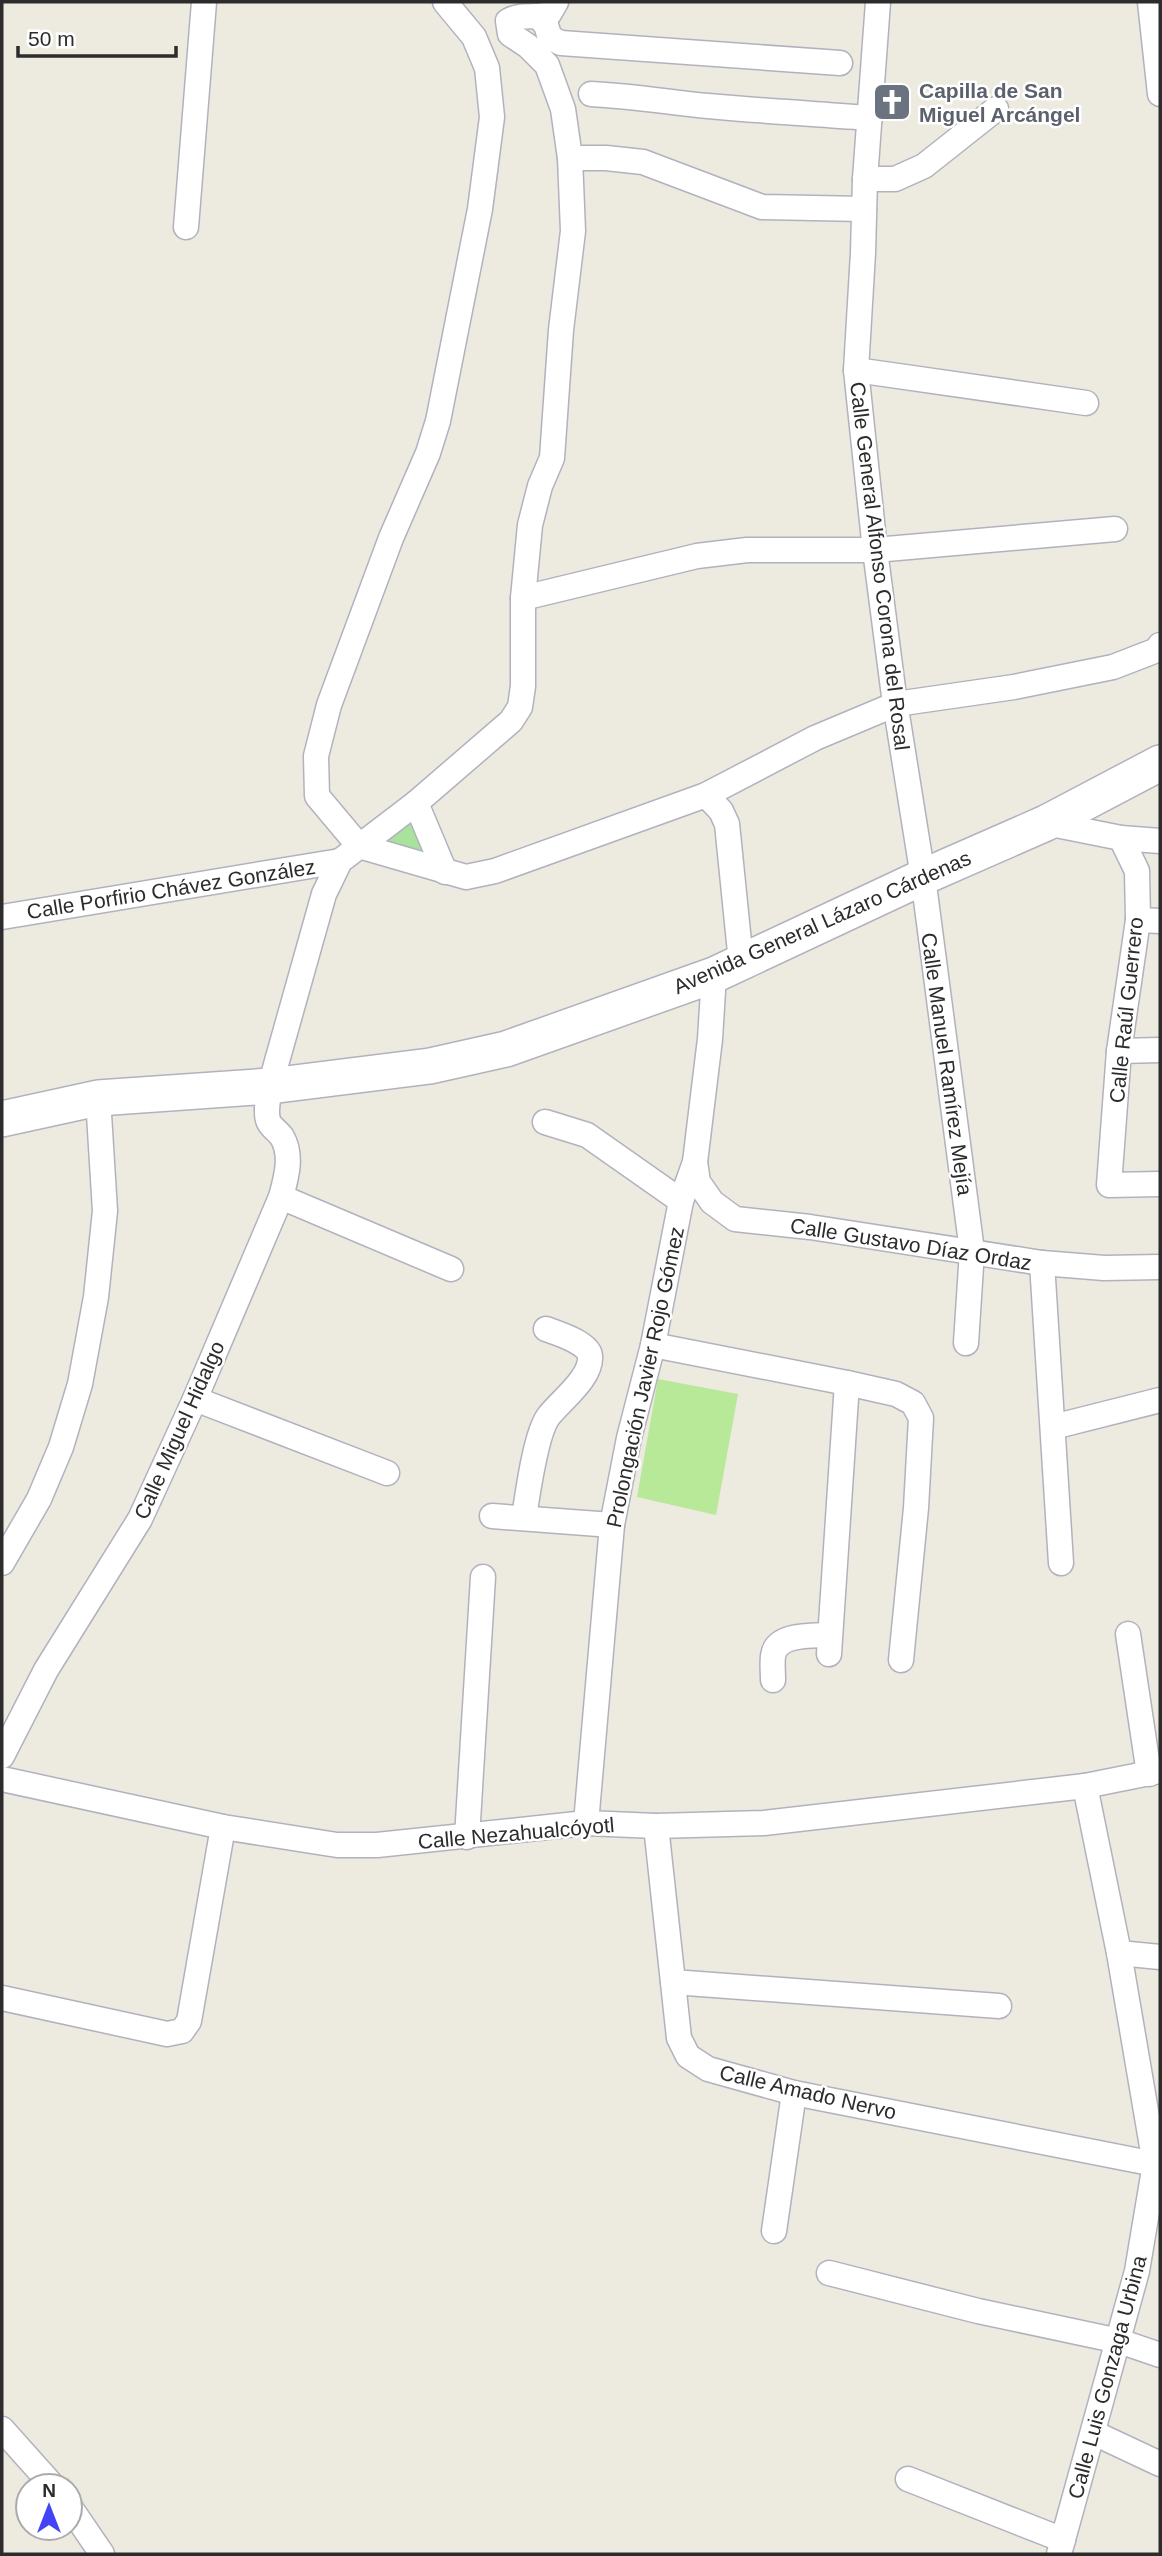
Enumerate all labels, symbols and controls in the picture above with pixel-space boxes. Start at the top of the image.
scale bar [18,14,175,58]
text: 50 m [28,27,75,50]
place label: Capilla de San Miguel Arcángel [919,79,1080,126]
church icon: Capilla de San Miguel Arcángel [871,81,913,123]
street label: Calle General Alfonso Corona del Rosal [846,380,914,752]
street label: Avenida General Lázaro Cárdenas [670,846,974,998]
street label: Calle Porfirio Chávez González [25,855,317,923]
street label: Calle Raúl Guerrero [1105,916,1147,1104]
street label: Calle Manuel Ramírez Mejía [917,931,977,1197]
street label: Calle Gustavo Díaz Ordaz [789,1214,1033,1274]
street label: Prolongación Javier Rojo Gómez [602,1224,688,1530]
street label: Calle Miguel Hidalgo [129,1337,229,1523]
street label: Calle Nezahualcóyotl [417,1813,615,1853]
street label: Calle Amado Nervo [717,2060,899,2124]
street label: Calle Luis Gonzaga Urbina [1063,2253,1151,2501]
north arrow [14,2472,84,2542]
text: N [42,2480,56,2501]

